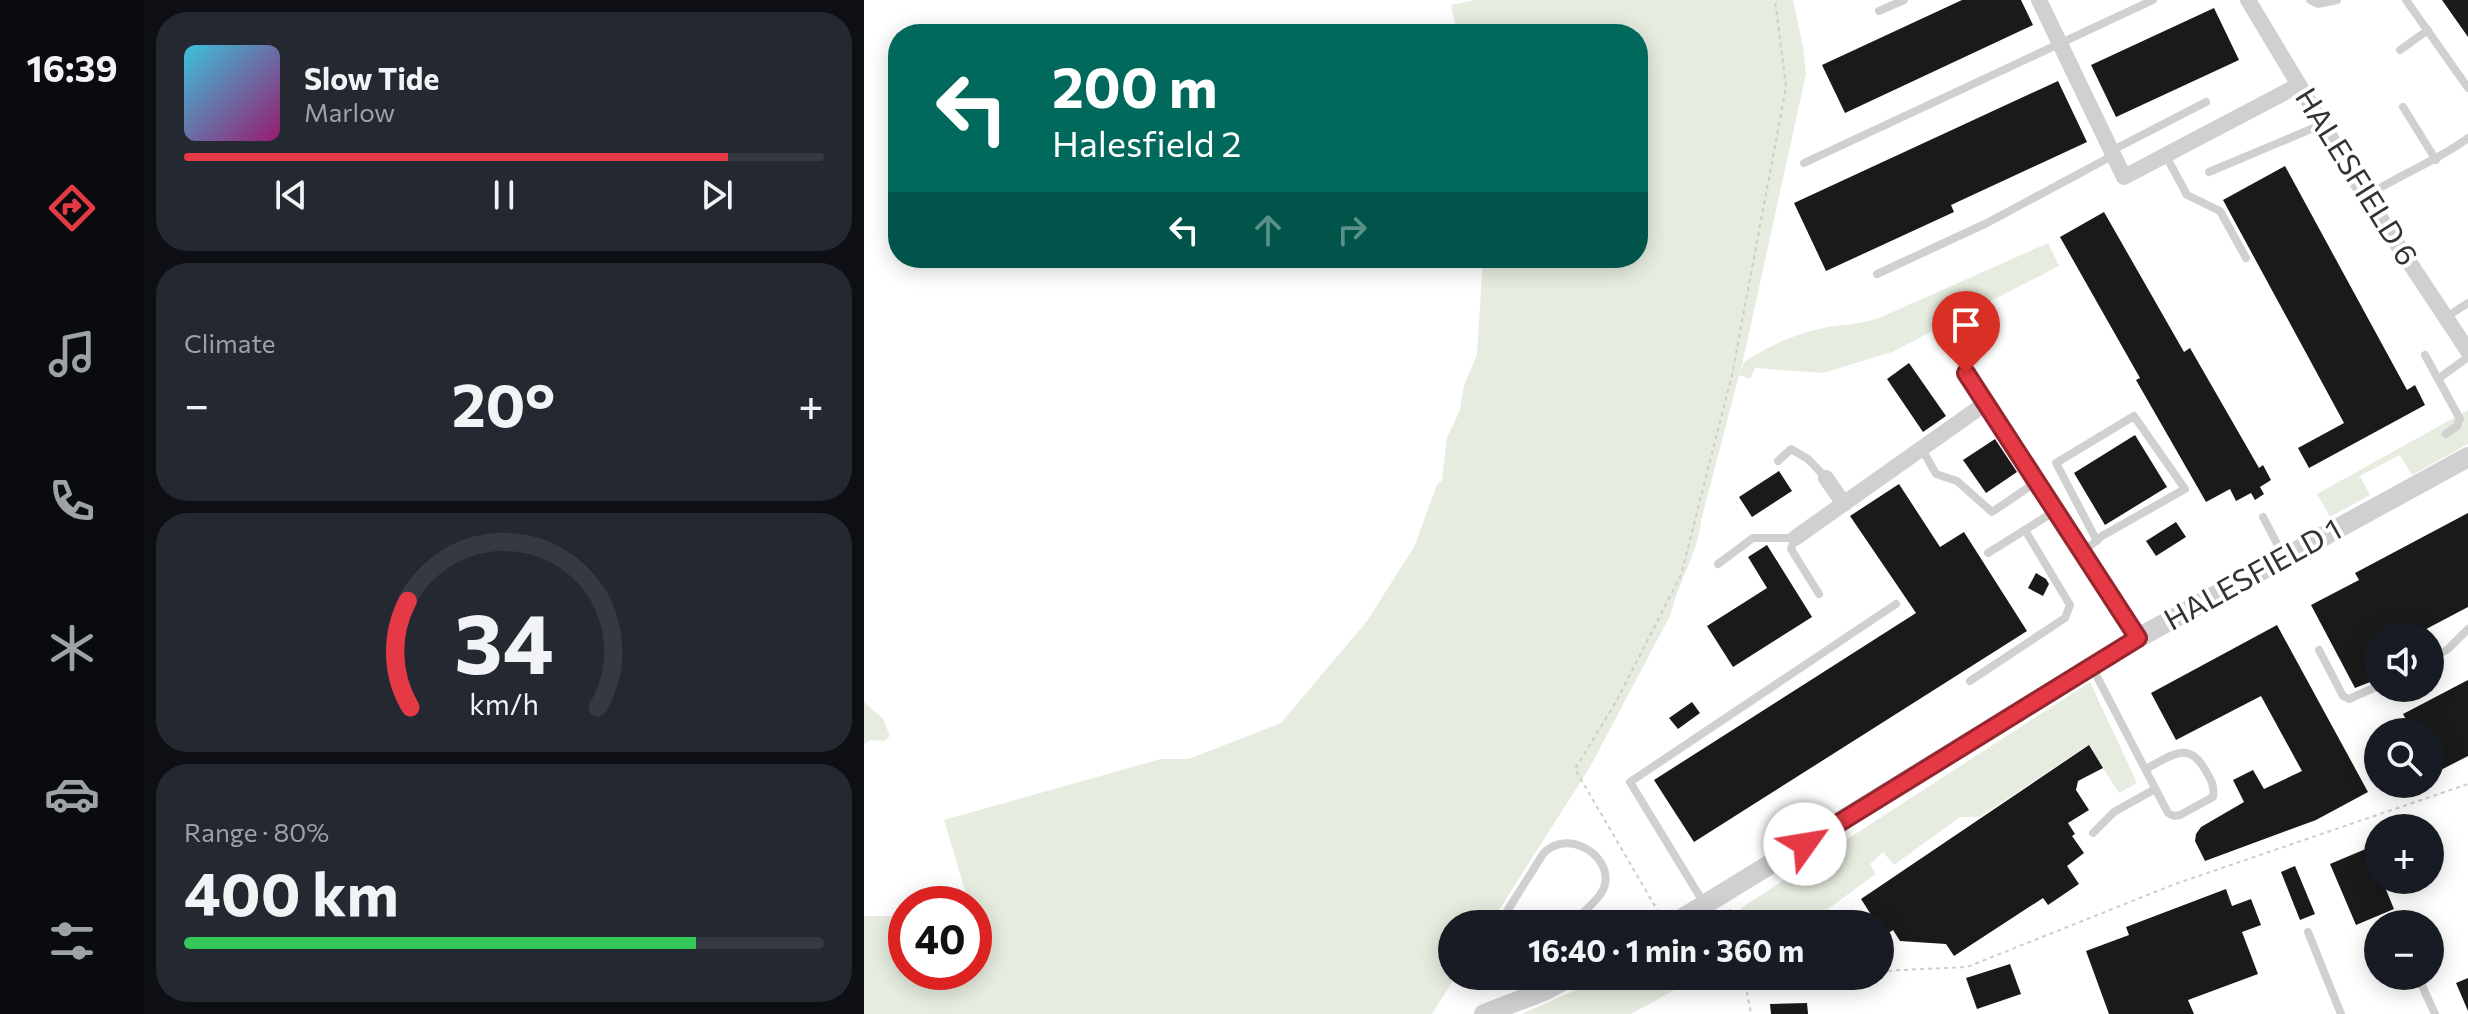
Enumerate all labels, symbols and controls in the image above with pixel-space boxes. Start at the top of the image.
text: 16:39 [26,45,118,89]
text: 200 m [1052,51,1218,120]
icon: left [920,56,1024,160]
text: Slow Tide [304,59,439,96]
street label: HALESFIELD 6 [2289,80,2427,271]
text: Marlow [304,96,395,127]
text: Halesfield 2 [1052,120,1242,164]
icon: previous [269,173,313,217]
icon: pause [482,173,526,217]
icon: next [695,173,739,217]
icon: directions [44,180,100,236]
icon: left [1162,208,1206,252]
icon: ahead [1246,208,1290,252]
icon: right [1330,208,1374,252]
pin [1932,291,2000,373]
icon: arrive [1944,303,1988,347]
icon: music [44,326,100,382]
text: Climate [184,327,276,358]
text: 20° [452,366,555,439]
text: − [184,376,209,430]
text: + [798,376,824,430]
icon: phone [44,473,100,529]
street label: HALESFIELD 1 [2157,509,2347,637]
text: 34 [454,589,554,691]
icon: climate [44,620,100,676]
map controls [2364,622,2444,990]
button: sound [2364,622,2444,702]
text: km/h [469,686,539,721]
button: search [2364,718,2444,798]
icon: car [44,766,100,822]
position arrow [1763,802,1847,886]
button: + [2364,814,2444,894]
text: Range · 80% [184,816,329,847]
text: 400 km [184,855,399,928]
speed limit sign: 40 [888,886,992,990]
button: − [2364,910,2444,990]
icon: filters [44,913,100,969]
text: 16:40 · 1 min · 360 m [1528,931,1804,968]

